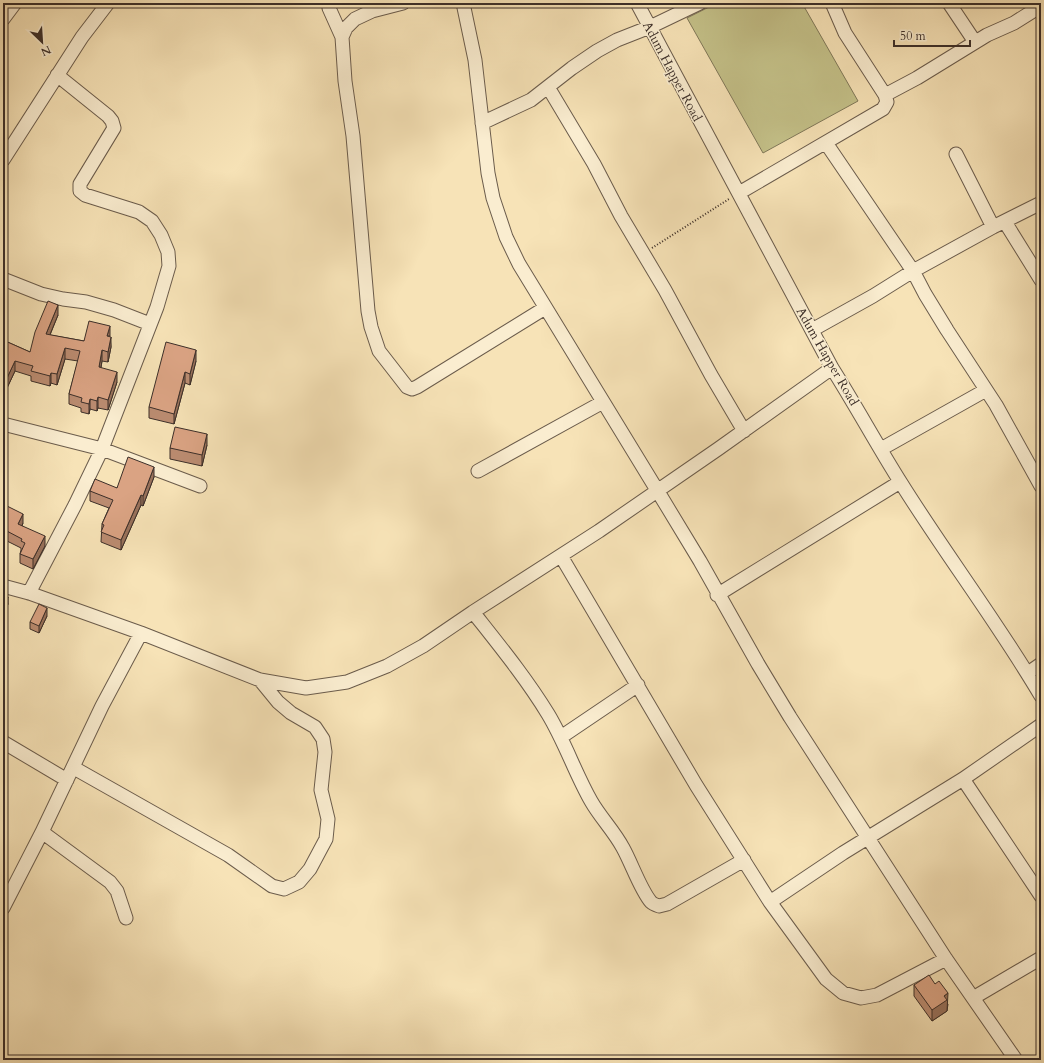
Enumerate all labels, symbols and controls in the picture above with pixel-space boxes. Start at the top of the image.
street label: Adum Happer Road [638,18,706,125]
north arrow [22,22,62,62]
scale bar [894,22,970,48]
text: 50 m [900,28,927,44]
text: N [38,42,54,60]
street label: Adum Happer Road [792,304,863,409]

